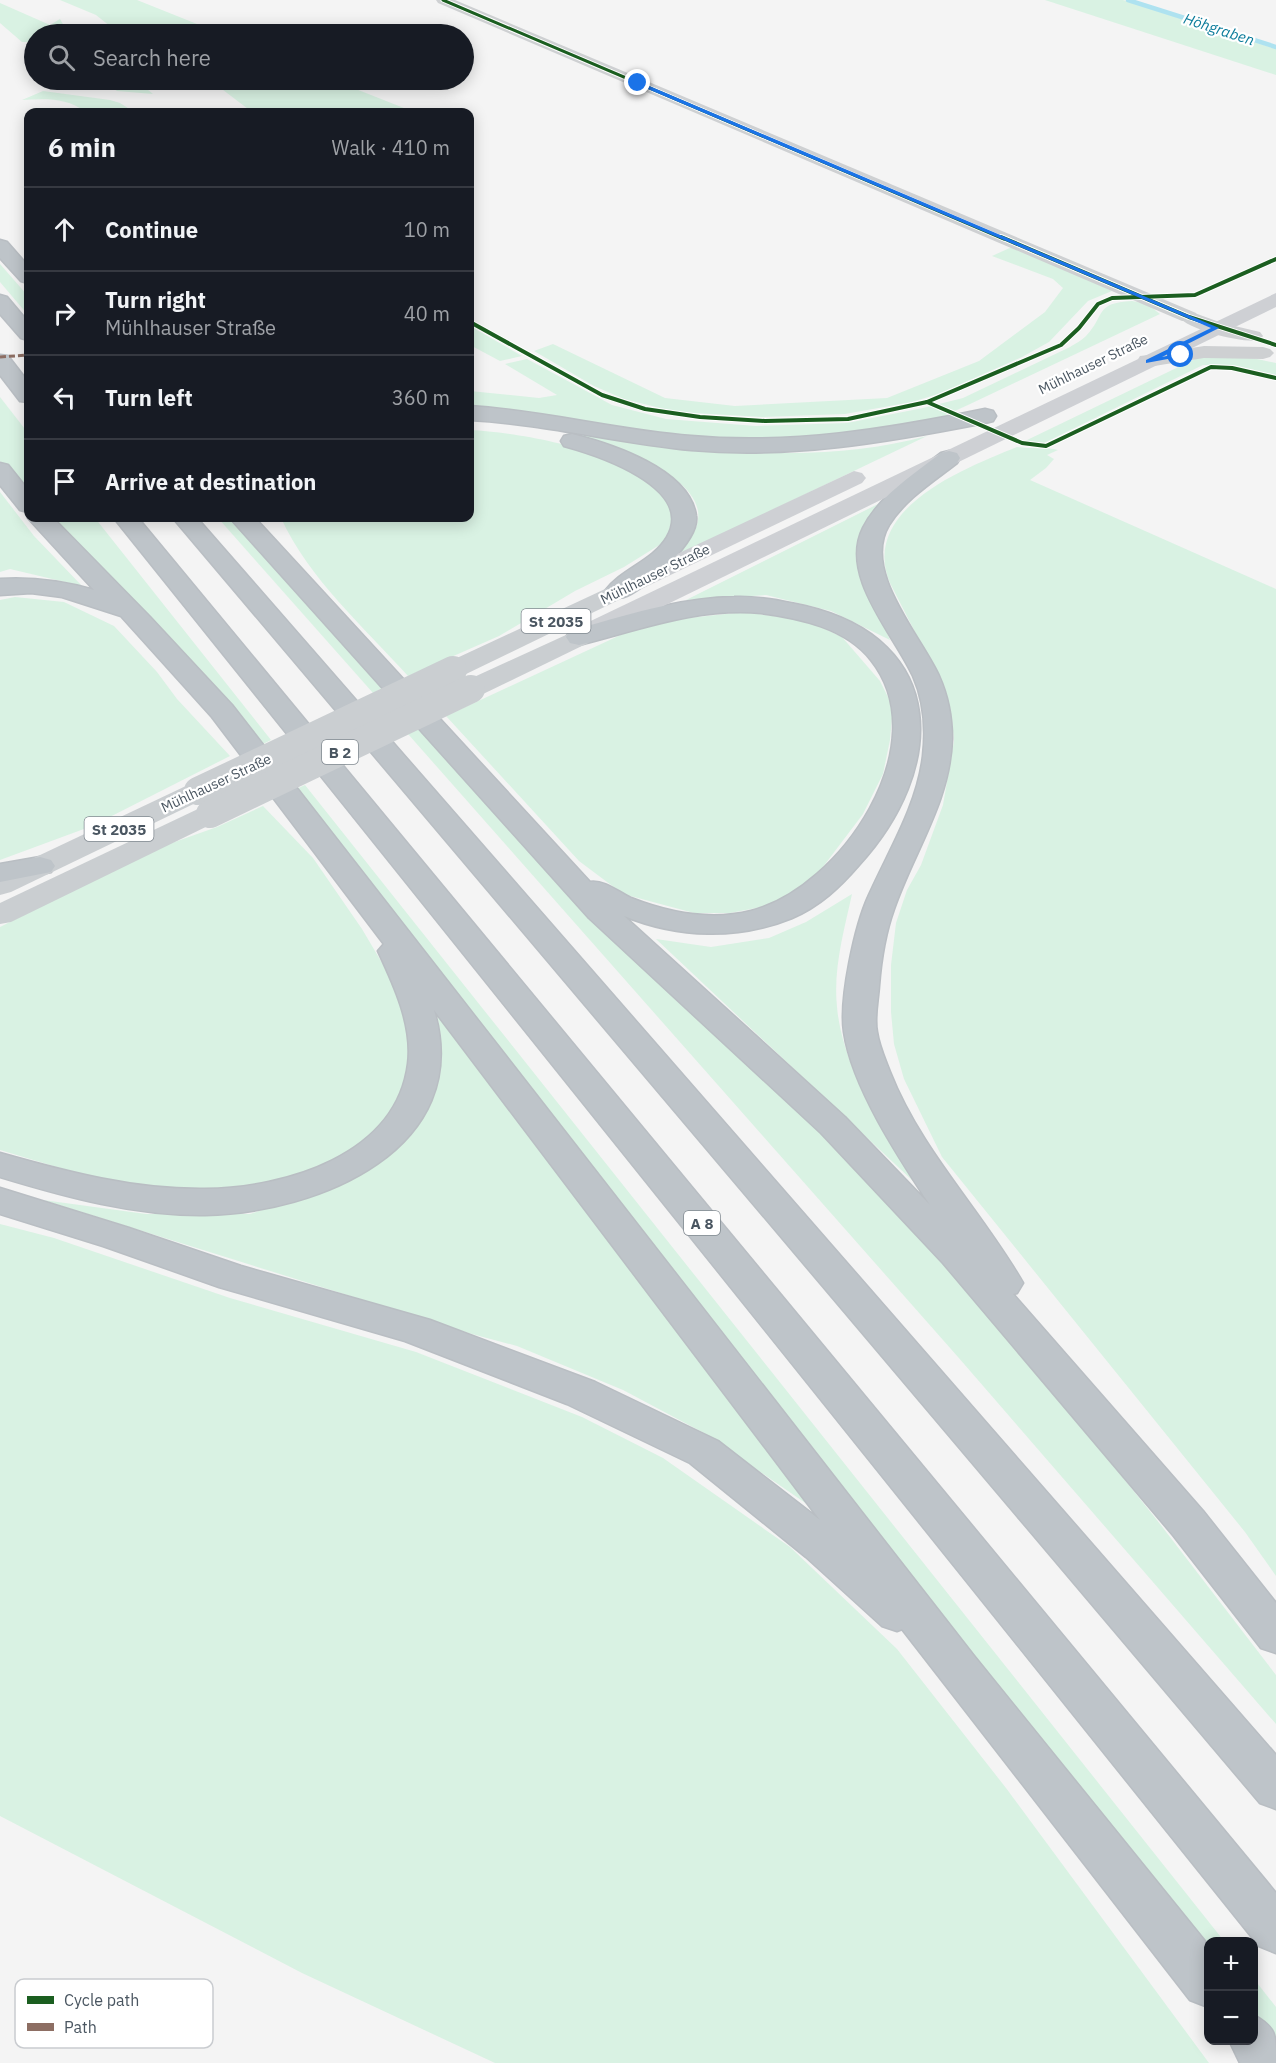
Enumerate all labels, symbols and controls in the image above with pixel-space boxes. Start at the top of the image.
water label: Höhgraben [1181,9,1257,49]
search box [24,24,474,90]
icon: search [45,41,78,74]
text: Search here [93,43,211,72]
route end [624,69,650,95]
text: 6 min [48,130,116,164]
text: Walk · 410 m [332,134,450,161]
icon: ahead [48,213,81,246]
text: Continue [105,215,198,244]
text: 10 m [404,216,450,243]
text: Turn right [105,285,206,314]
icon: right [48,297,81,330]
text: 40 m [404,300,450,327]
text: Mühlhauser Straße [105,314,276,341]
street label: Mühlhauser Straße [1035,330,1151,398]
route start [1167,341,1193,367]
icon: left [48,381,81,414]
text: Turn left [105,383,193,412]
text: 360 m [392,384,450,411]
icon: arrive [48,465,81,498]
text: Arrive at destination [105,467,316,496]
street label: Mühlhauser Straße [597,540,713,608]
road number: St 2035 [522,609,590,633]
road number: B 2 [322,740,358,764]
street label: Mühlhauser Straße [158,749,274,816]
road number: St 2035 [84,817,154,841]
road number: A 8 [684,1211,720,1235]
map controls [1204,1937,1258,2045]
button: + [1204,1937,1258,1991]
legend [15,1979,213,2048]
text: Cycle path [64,1990,139,2010]
button: − [1204,1991,1258,2045]
text: Path [64,2017,97,2037]

